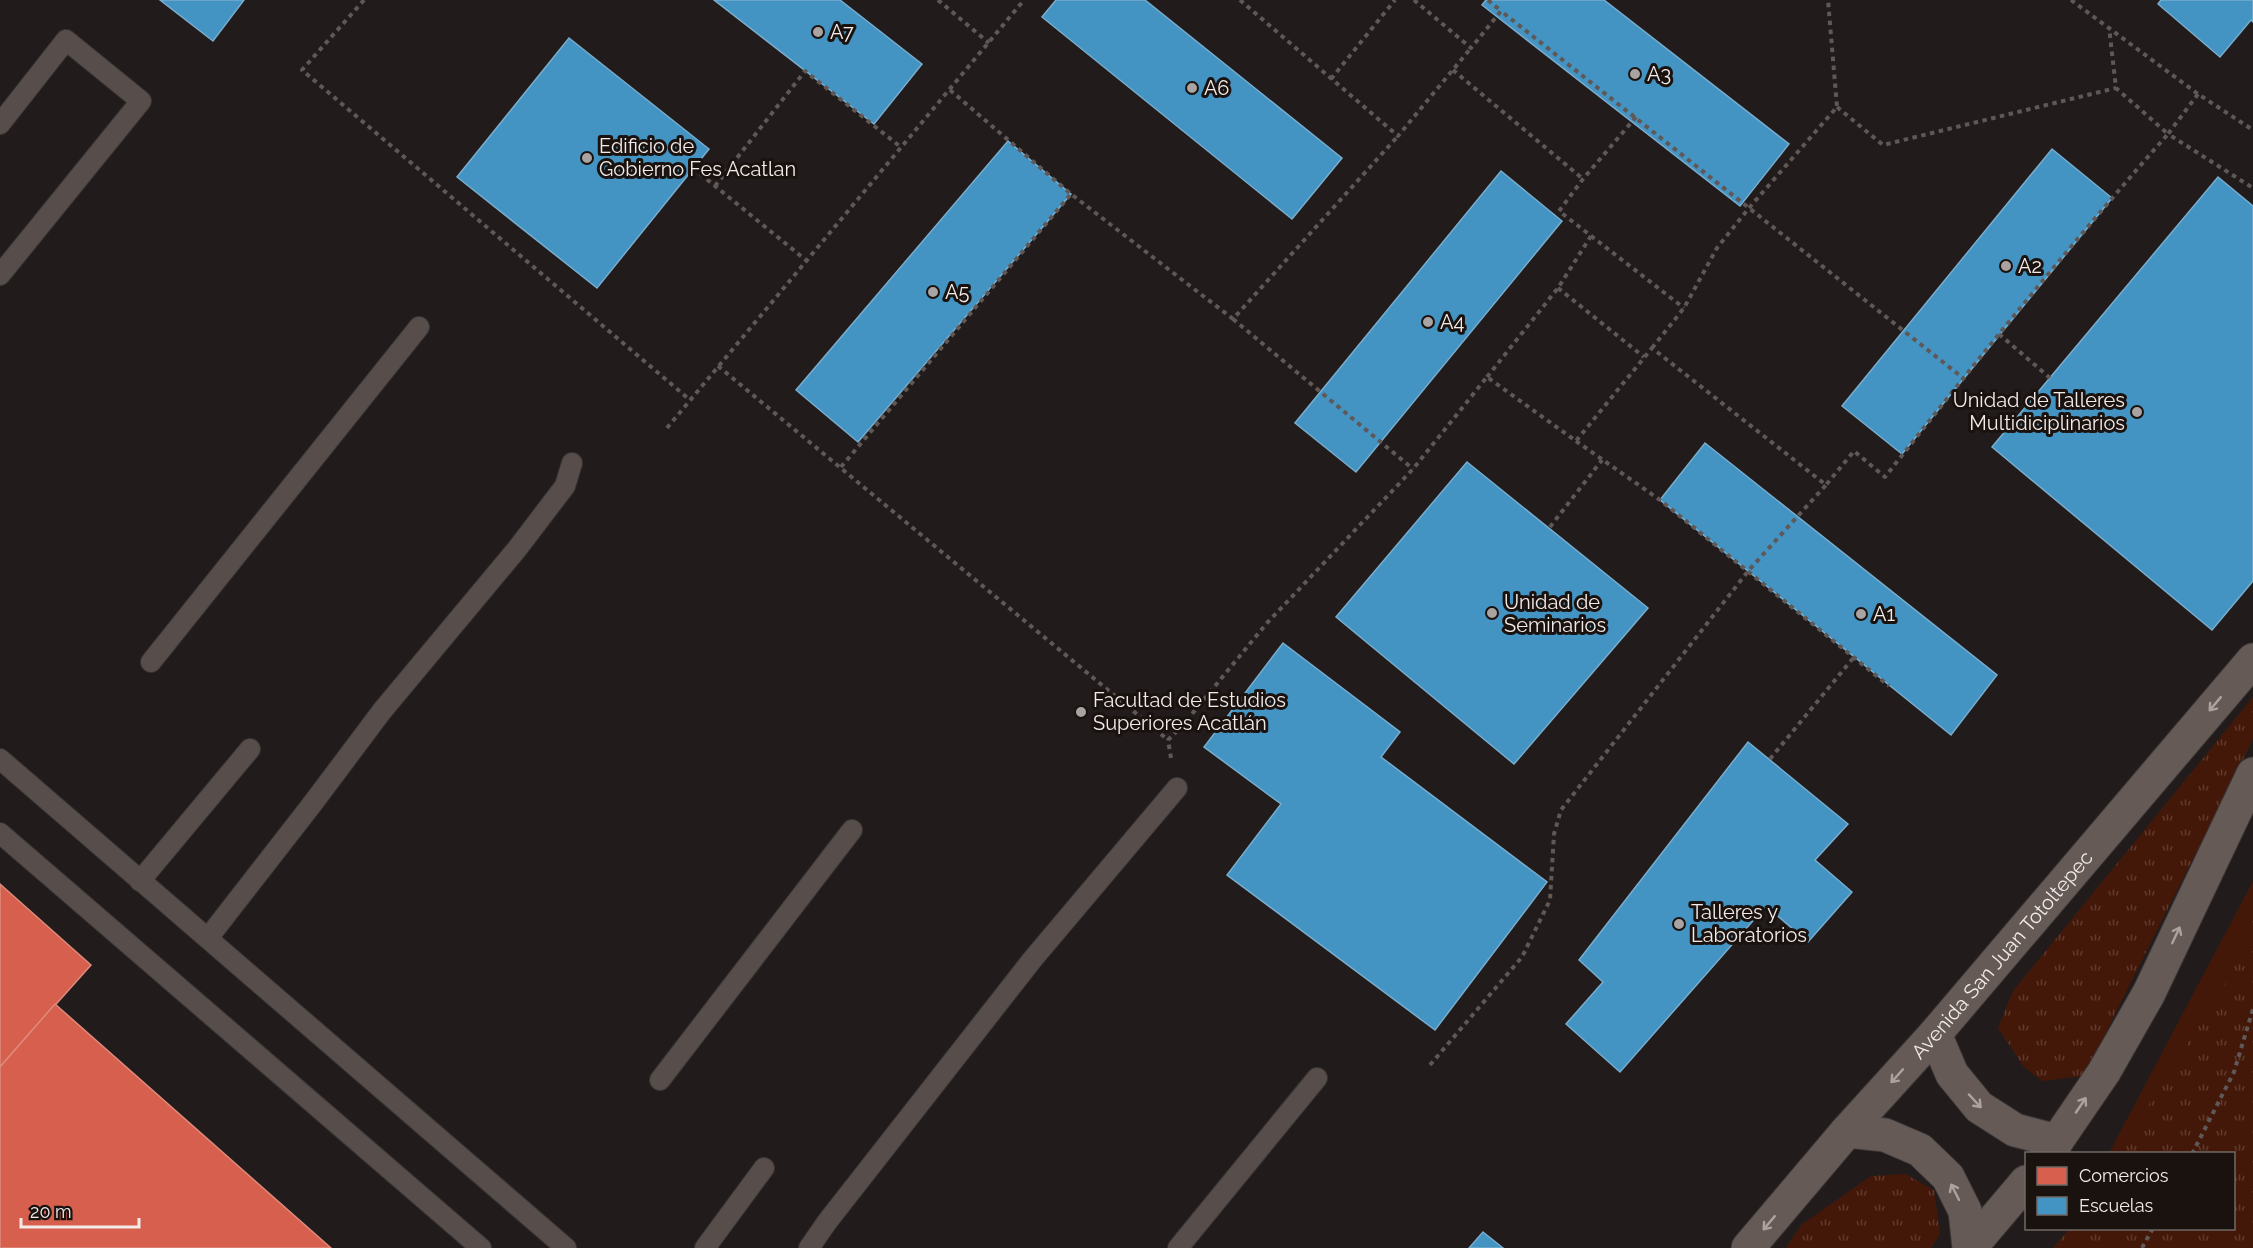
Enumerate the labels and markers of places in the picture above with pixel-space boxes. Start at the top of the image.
place label: A7 [830,20,854,44]
marker: A7 [811,25,825,39]
place label: A3 [1647,62,1671,86]
marker: A3 [1628,67,1642,81]
place label: A6 [1204,76,1229,100]
marker: A6 [1185,81,1199,95]
place label: Edificio de Gobierno Fes Acatlan [599,134,796,181]
marker: Edificio de Gobierno Fes Acatlan [580,151,594,165]
place label: A2 [2018,254,2042,278]
marker: A2 [1999,259,2013,273]
place label: A5 [945,280,970,304]
marker: A5 [926,285,940,299]
place label: A4 [1440,310,1465,334]
marker: A4 [1421,315,1435,329]
place label: Unidad de Talleres Multidiciplinarios [1953,388,2125,435]
marker: Unidad de Talleres Multidiciplinarios [2130,405,2144,419]
place label: Unidad de Seminarios [1504,590,1606,637]
place label: A1 [1873,602,1896,626]
marker: Unidad de Seminarios [1485,606,1499,620]
marker: A1 [1854,607,1868,621]
place label: Facultad de Estudios Superiores Acatlán [1093,688,1286,735]
marker: Facultad de Estudios Superiores Acatlán [1074,705,1088,719]
place label: Talleres y Laboratorios [1691,900,1807,947]
marker: Talleres y Laboratorios [1672,917,1686,931]

